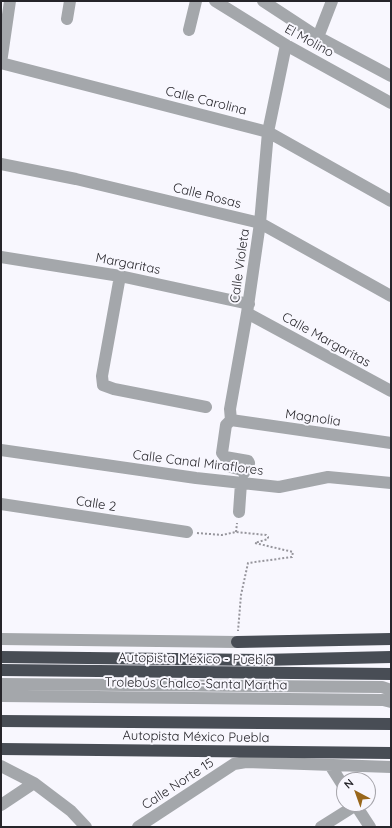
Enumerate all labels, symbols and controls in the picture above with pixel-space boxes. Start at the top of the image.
street label: El Molino [282,21,336,61]
street label: Calle Carolina [164,83,248,119]
street label: Calle Rosas [171,180,243,212]
street label: Calle Violeta [227,228,253,304]
street label: Margaritas [94,250,162,278]
street label: Calle Margaritas [279,309,373,371]
street label: Magnolia [284,406,342,430]
street label: Calle Canal Miraflores [132,447,264,479]
street label: Calle 2 [75,493,117,515]
street label: Autopista México - Puebla [118,650,274,668]
street label: Trolebús Chalco-Santa Martha [104,675,288,693]
street label: Autopista México Puebla [122,728,270,746]
street label: Calle Norte 15 [139,755,217,813]
north arrow [336,772,376,812]
text: N [341,776,356,792]

